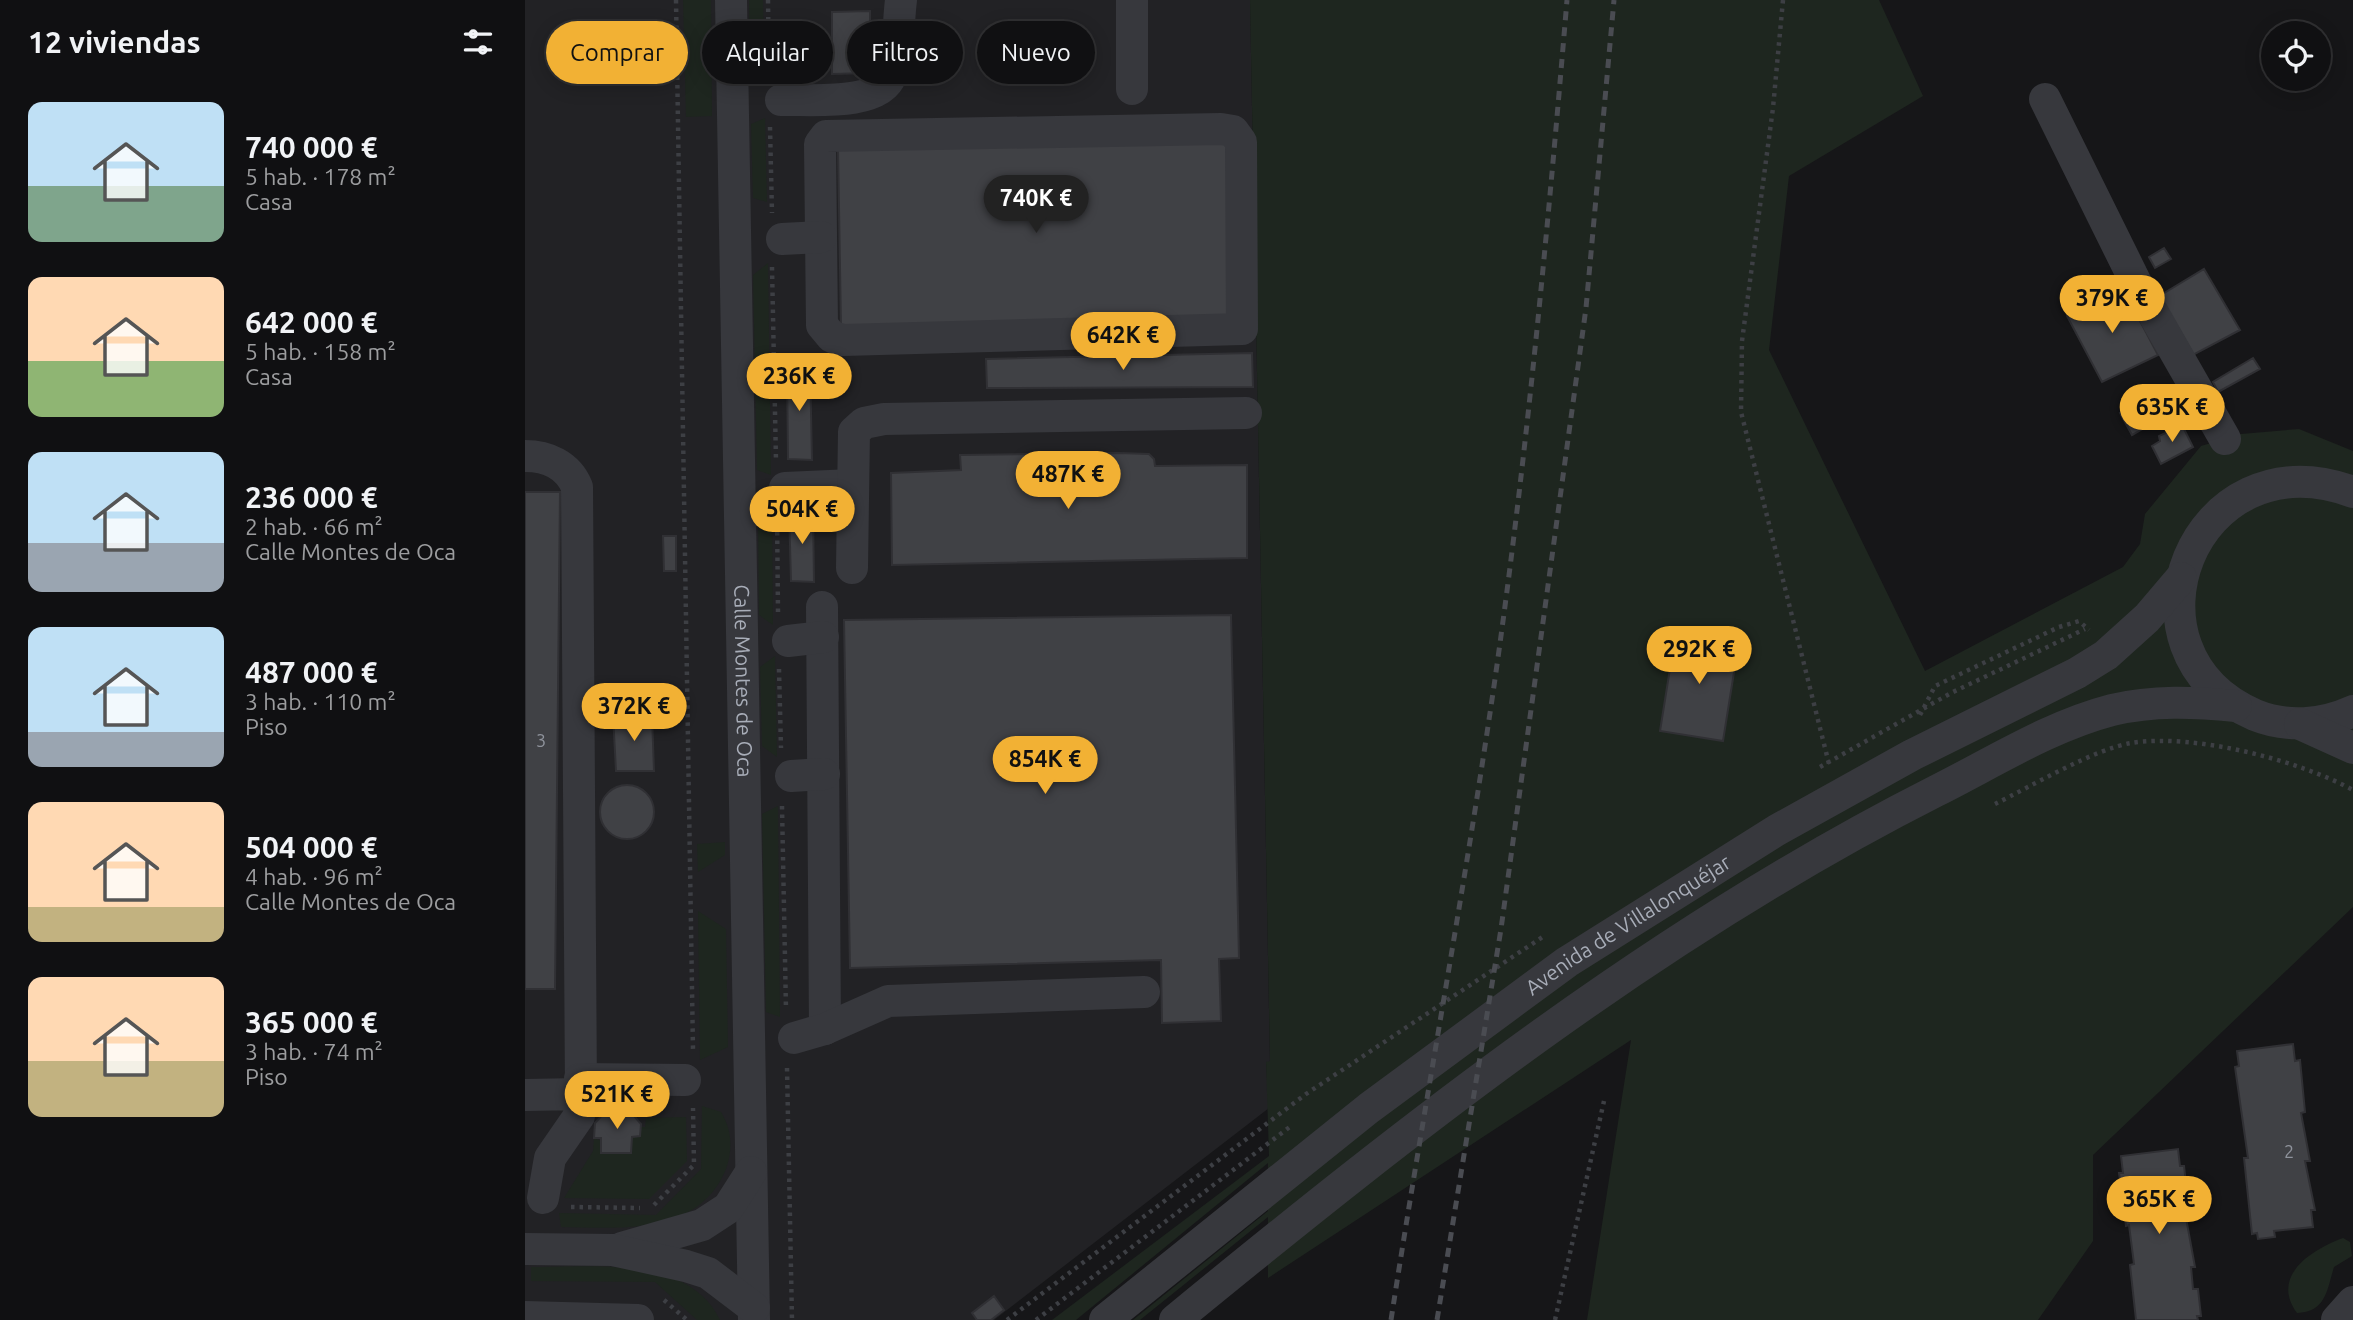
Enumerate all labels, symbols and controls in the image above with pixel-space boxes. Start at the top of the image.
chip: Comprar [546,21,688,84]
chip: Alquilar [702,21,833,84]
chip: Filtros [847,21,963,84]
chip: Nuevo [977,21,1095,84]
map controls [2261,21,2331,91]
button: locate [2261,21,2331,91]
icon: filters [459,23,497,61]
text: 12 viviendas [28,25,201,59]
icon: home [84,130,168,214]
text: 740 000 € [245,130,378,164]
text: 5 hab. · 178 m² [245,164,396,189]
pin: 740K € [979,176,1093,235]
text: 740K € [1000,185,1072,210]
text: Casa [245,189,293,214]
pin: 379K € [2055,276,2169,335]
text: 379K € [2076,285,2148,310]
icon: home [84,305,168,389]
text: 642 000 € [245,305,378,339]
pin: 642K € [1066,312,1180,372]
text: 642K € [1087,322,1159,347]
text: 5 hab. · 158 m² [245,339,396,364]
pin: 236K € [742,354,856,413]
text: 236K € [763,363,835,388]
text: Casa [245,364,293,389]
pin: 635K € [2115,384,2229,444]
text: 635K € [2136,394,2208,419]
pin: 487K € [1011,452,1125,511]
text: 487K € [1032,461,1104,486]
icon: home [84,480,168,564]
text: 236 000 € [245,480,378,514]
pin: 504K € [745,486,859,546]
text: 504K € [766,496,838,521]
text: 2 hab. · 66 m² [245,514,383,539]
text: Calle Montes de Oca [245,539,456,564]
street label: Calle Montes de Oca [730,584,758,778]
pin: 292K € [1642,626,1756,686]
text: 292K € [1663,636,1735,661]
icon: home [84,655,168,739]
text: 487 000 € [245,655,378,689]
pin: 372K € [577,684,691,743]
text: 3 hab. · 110 m² [245,689,396,714]
text: 372K € [598,693,670,718]
text: Piso [245,714,288,739]
house number: 3 [536,730,546,750]
pin: 854K € [988,736,1102,796]
text: 854K € [1009,746,1081,771]
icon: home [84,830,168,914]
text: 504 000 € [245,830,378,864]
street label: Avenida de Villalonquéjar [1520,849,1735,1000]
text: 4 hab. · 96 m² [245,864,383,889]
text: Calle Montes de Oca [245,889,456,914]
icon: home [84,1005,168,1089]
text: 365 000 € [245,1005,378,1039]
text: 3 hab. · 74 m² [245,1039,383,1064]
text: Piso [245,1064,288,1089]
pin: 521K € [560,1072,674,1131]
text: 521K € [581,1081,653,1106]
house number: 2 [2284,1141,2294,1161]
pin: 365K € [2102,1176,2216,1236]
text: 365K € [2123,1186,2195,1211]

